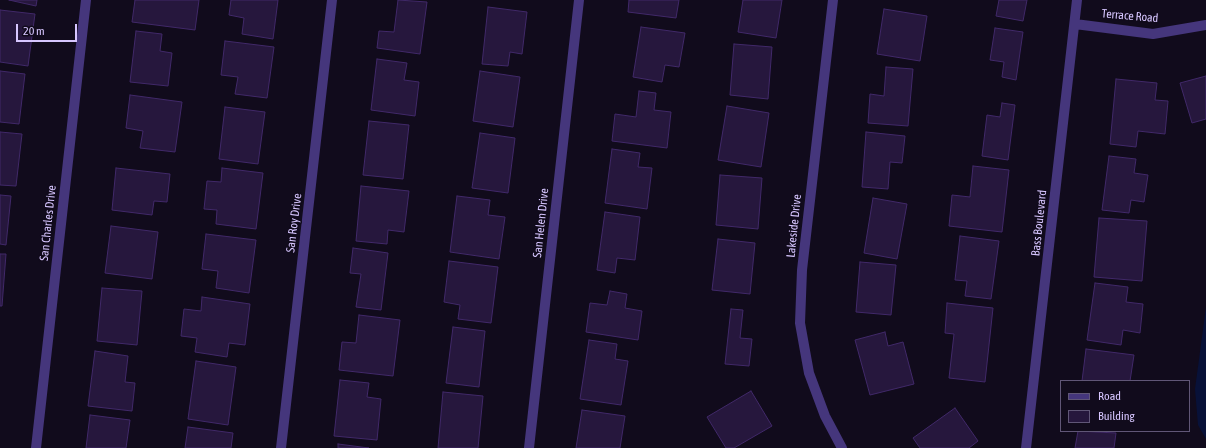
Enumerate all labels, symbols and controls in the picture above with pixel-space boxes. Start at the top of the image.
street label: Terrace Road [1101,6,1159,26]
scale bar [18,16,79,42]
text: 20 m [23,24,45,38]
street label: San Charles Drive [37,184,59,262]
street label: San Helen Drive [530,188,552,258]
street label: Bass Boulevard [1028,189,1050,257]
street label: San Roy Drive [283,193,305,253]
street label: Lakeside Drive [784,194,804,258]
legend [1060,380,1190,432]
text: Road [1098,389,1121,403]
text: Building [1098,409,1135,423]

